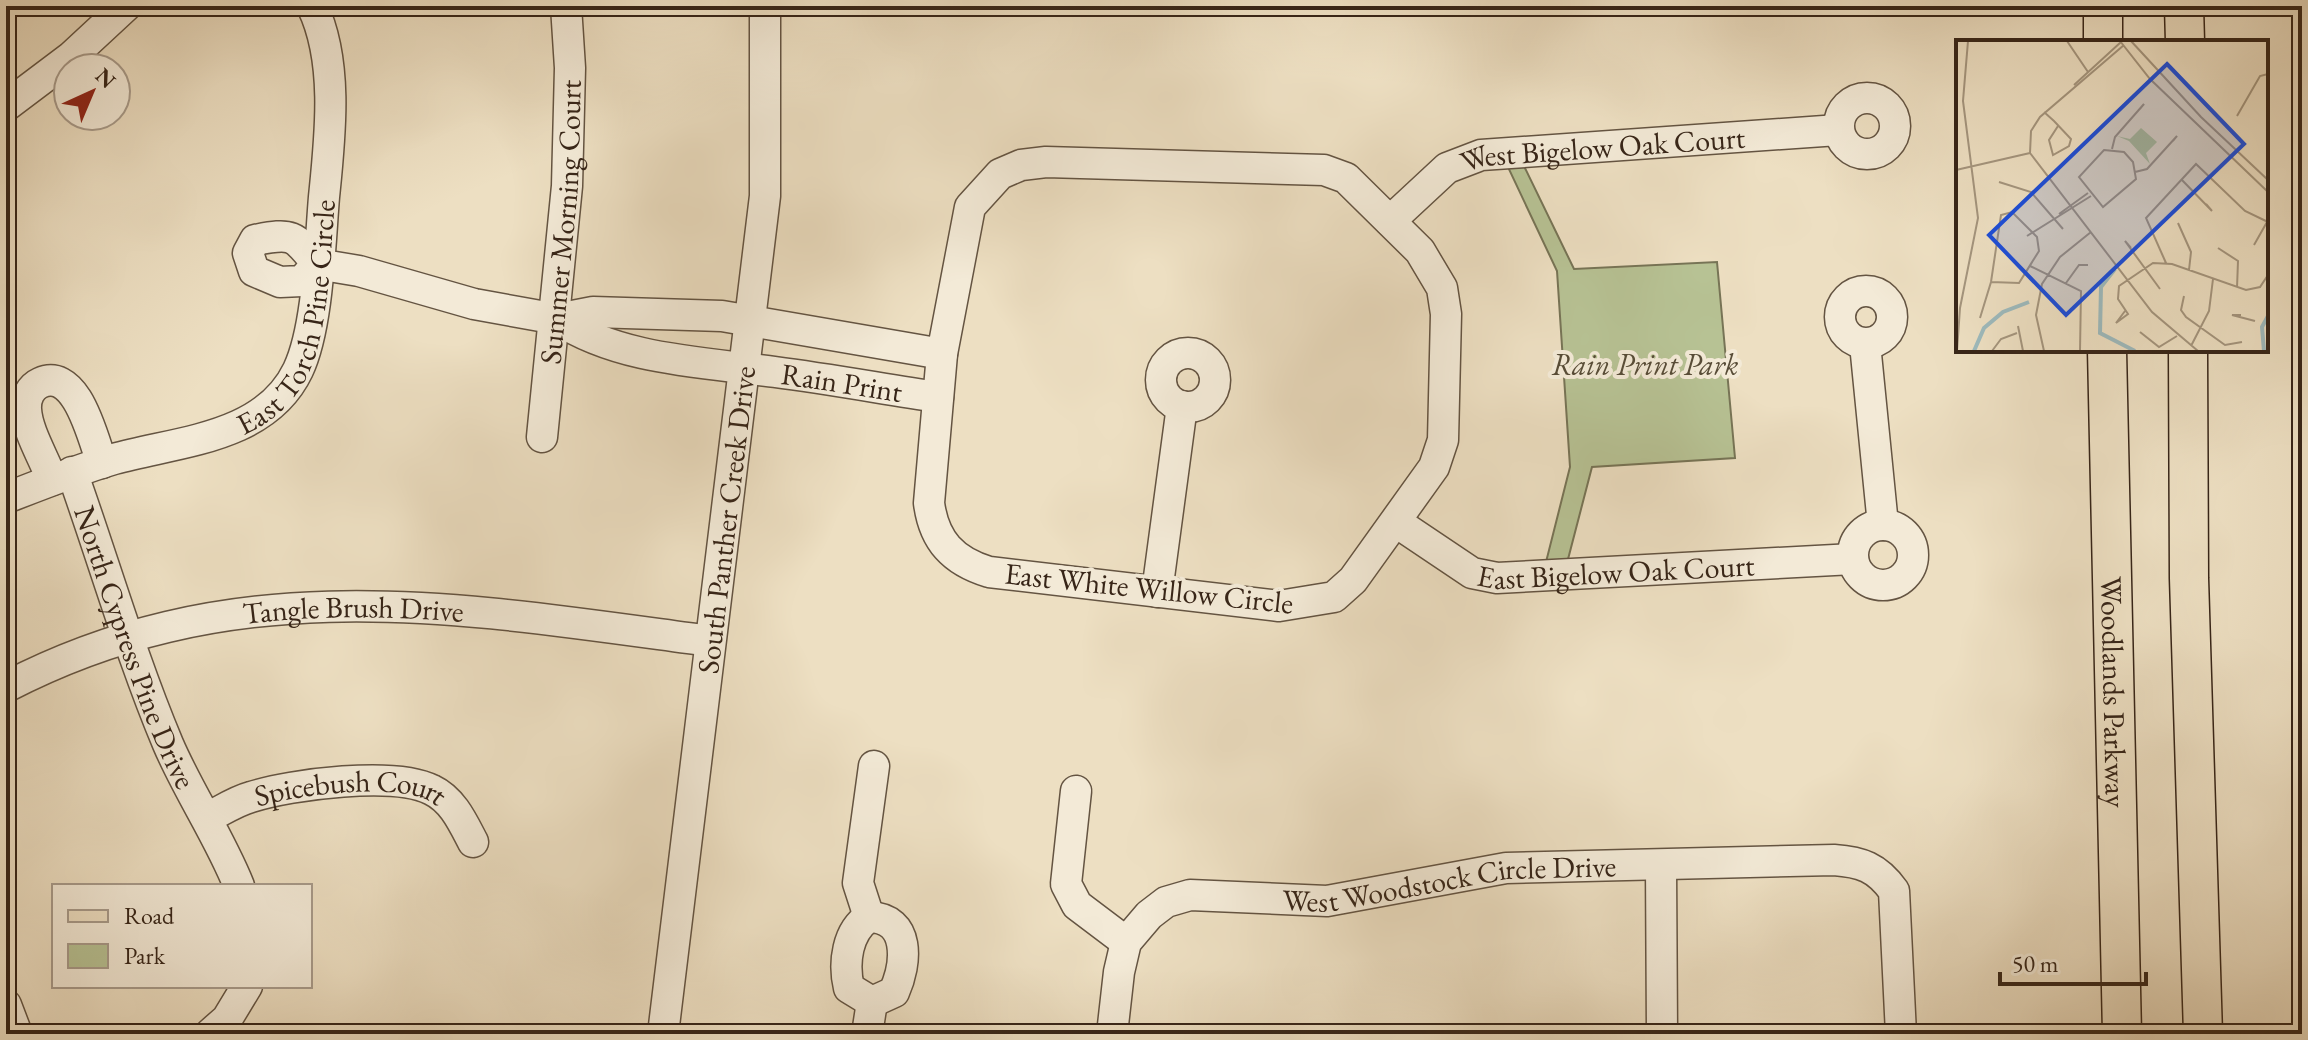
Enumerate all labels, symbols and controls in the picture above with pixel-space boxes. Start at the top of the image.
inset map [1956,40,2268,352]
north arrow [52,52,132,132]
text: N [89,61,122,95]
street label: Summer Morning Court [530,79,589,366]
street label: West Bigelow Oak Court [1454,117,1747,181]
street label: East Torch Pine Circle [230,198,343,443]
park label: Rain Print Park [1552,345,1739,384]
street label: Rain Print [779,354,906,411]
street label: South Panther Creek Drive [688,364,764,676]
street label: North Cypress Pine Drive [66,501,206,795]
street label: East Bigelow Oak Court [1474,545,1756,598]
street label: East White Willow Circle [1003,553,1295,623]
street label: Woodlands Parkway [2092,576,2137,809]
street label: Tangle Brush Drive [240,587,465,633]
street label: Spicebush Court [250,761,456,815]
street label: West Woodstock Circle Drive [1282,846,1617,921]
legend [52,884,312,988]
text: Road [124,900,175,931]
scale bar [2000,936,2146,986]
text: Park [124,940,166,971]
text: 50 m [2012,948,2059,979]

